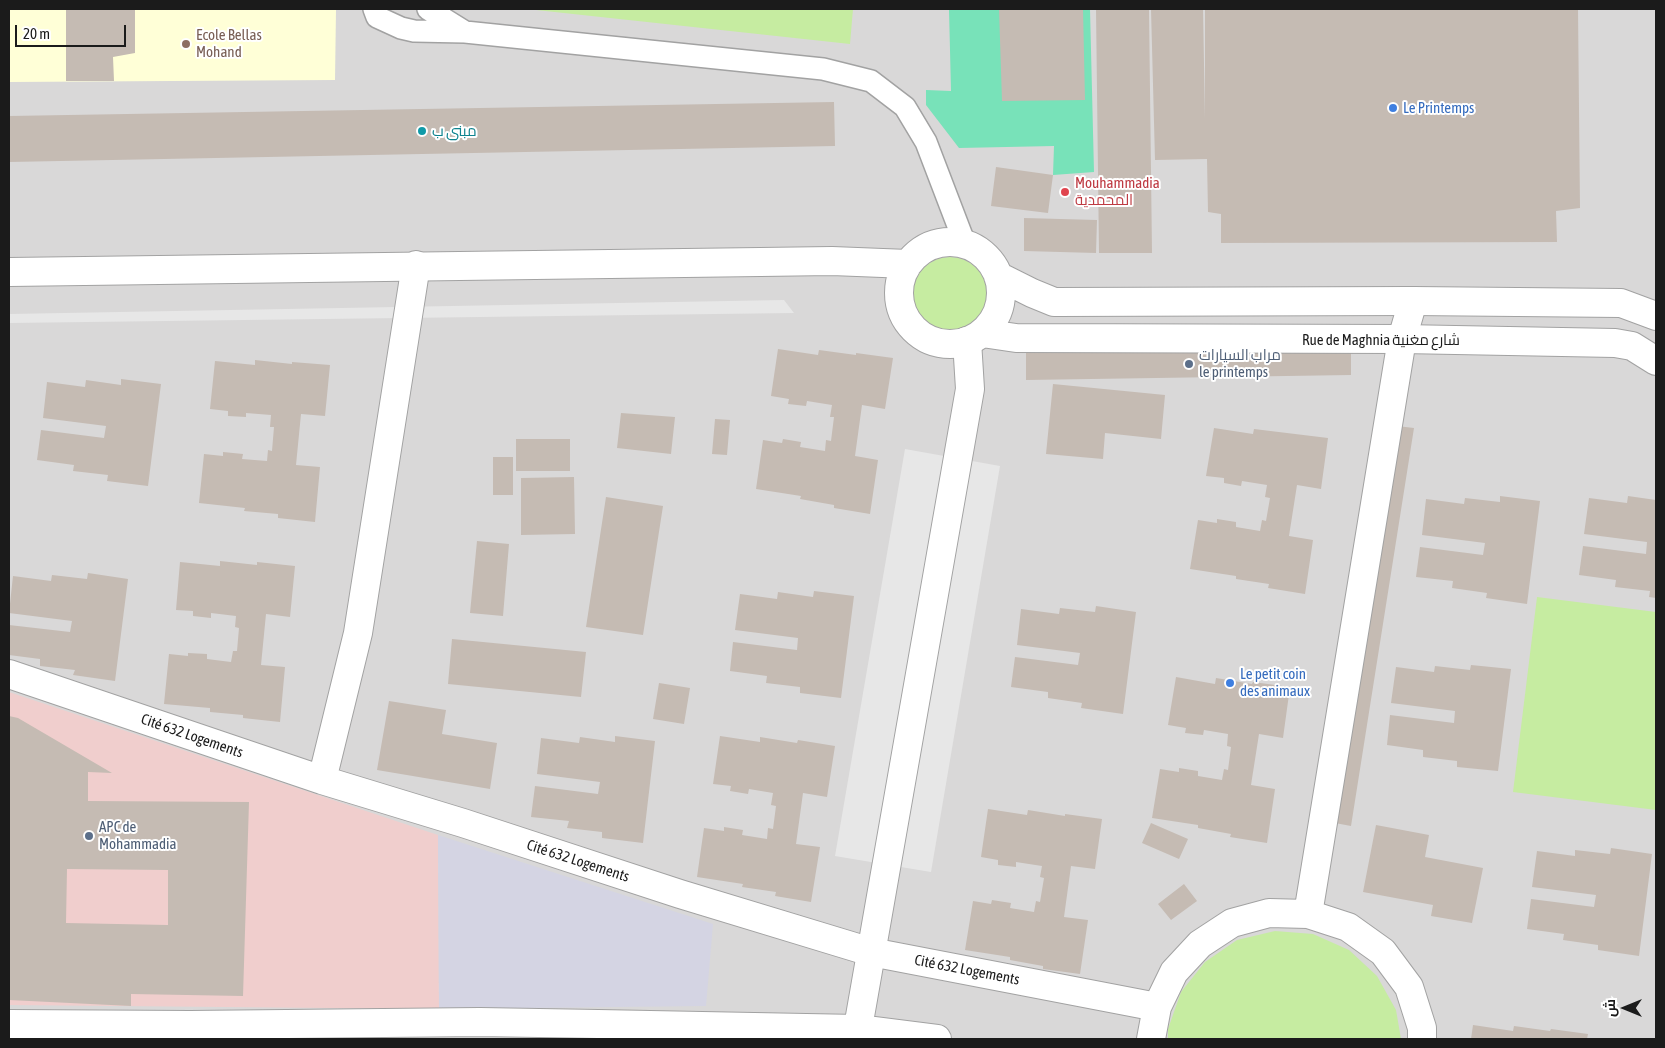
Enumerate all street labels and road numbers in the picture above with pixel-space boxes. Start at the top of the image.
street label: Rue de Maghnia شارع مغنية [1302,331,1460,349]
street label: Cité 632 Logements [139,710,245,762]
street label: Cité 632 Logements [524,836,632,886]
street label: Cité 632 Logements [913,951,1021,989]

